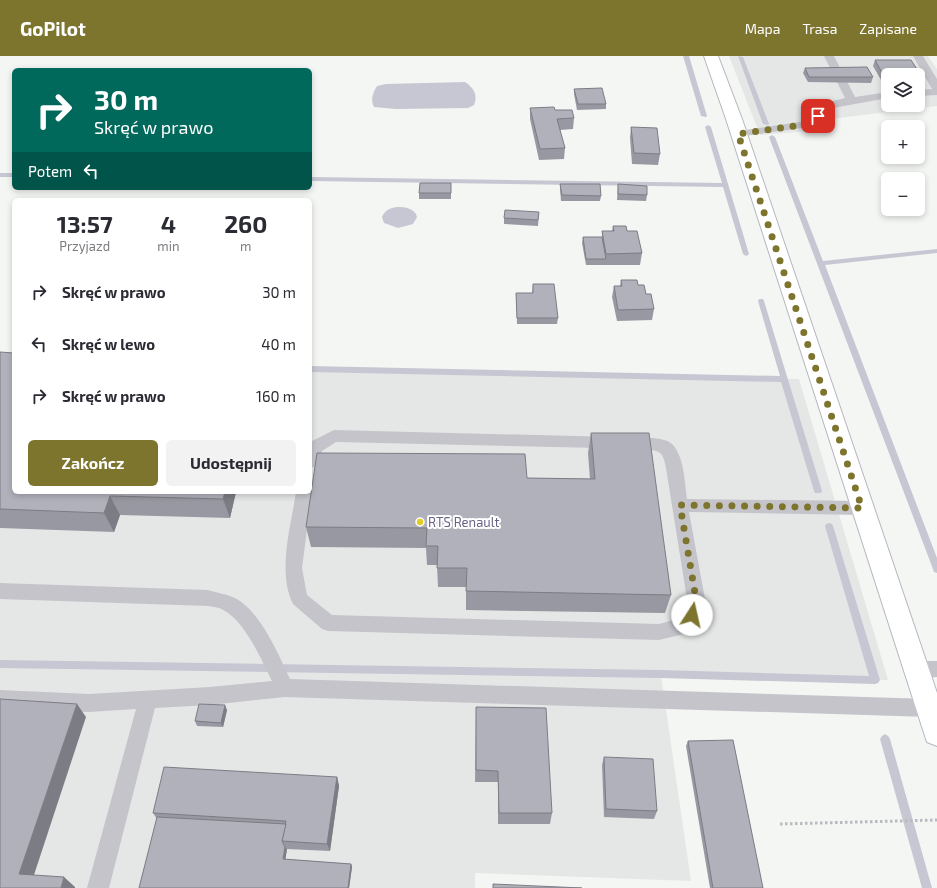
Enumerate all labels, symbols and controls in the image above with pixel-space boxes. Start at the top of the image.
text: GoPilot [20,17,86,40]
text: Mapa [745,20,780,37]
text: Trasa [802,20,837,37]
text: Zapisane [859,20,917,37]
map controls [881,68,925,216]
button: layers [881,68,925,112]
text: 30 m [94,82,158,116]
icon: right [28,84,80,136]
pin [801,99,835,133]
icon: arrive [807,105,829,127]
text: Skręć w prawo [94,116,213,138]
button: + [881,120,925,164]
icon: left [80,160,102,182]
text: Potem [28,162,72,180]
button: − [881,172,925,216]
text: 13:57 [57,209,113,238]
text: 4 [161,209,176,238]
text: 260 [224,209,267,238]
text: Przyjazd [59,238,110,254]
text: min [157,238,180,254]
text: m [240,238,251,254]
icon: right [28,281,50,303]
text: Skręć w prawo [62,283,166,301]
text: 30 m [262,283,296,301]
icon: left [28,333,50,355]
text: Skręć w lewo [62,335,155,353]
text: 40 m [261,335,296,353]
icon: right [28,385,50,407]
text: Skręć w prawo [62,387,166,405]
text: 160 m [256,387,296,405]
button: Zakończ [28,440,158,486]
button: Udostępnij [166,440,296,486]
place label: RTS Renault [428,514,499,530]
marker: RTS Renault [415,517,425,527]
position arrow [671,594,713,636]

